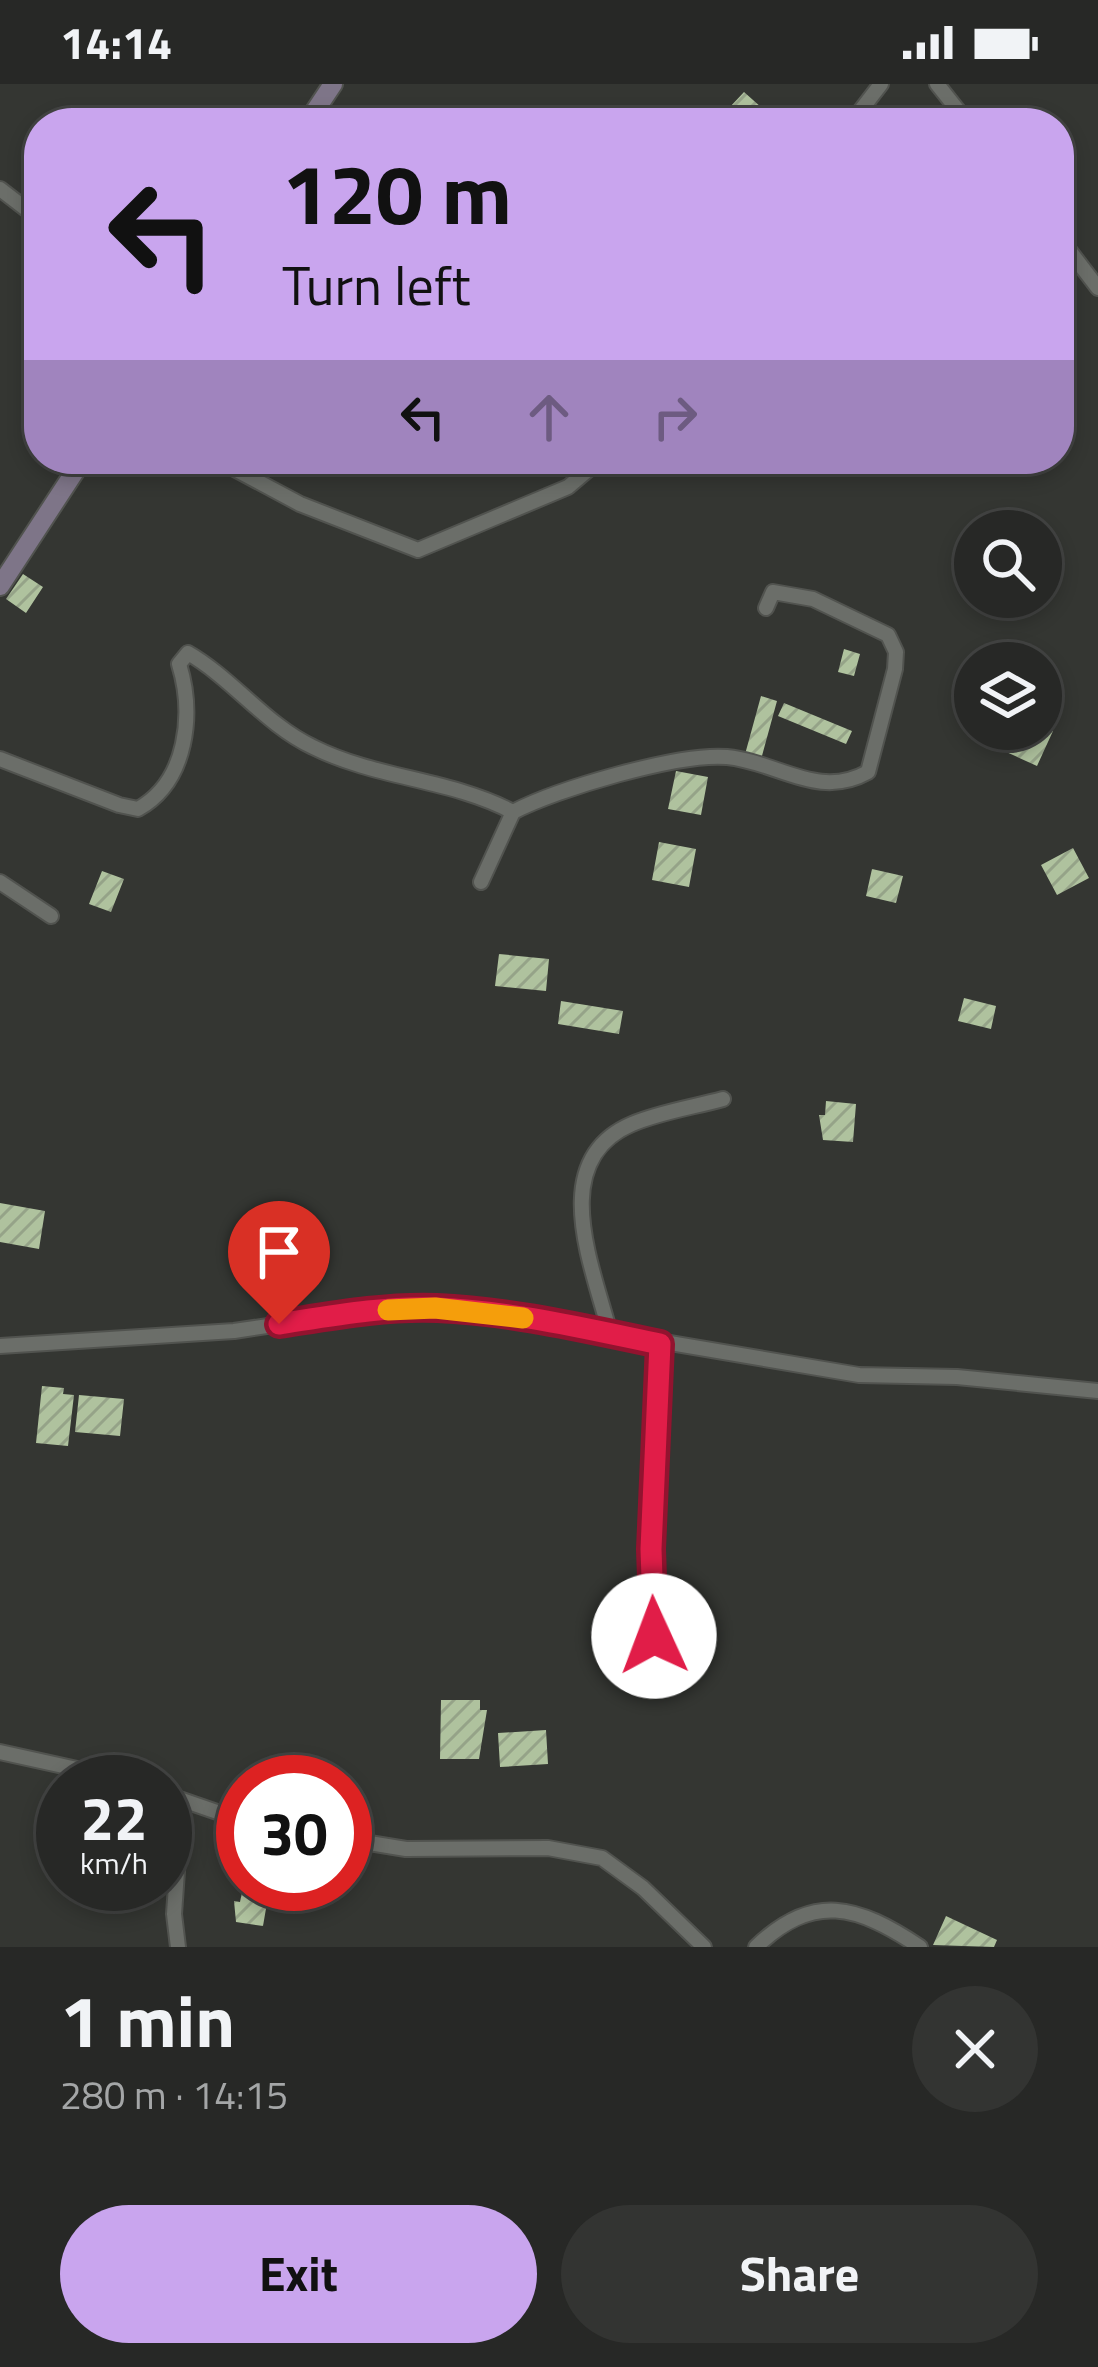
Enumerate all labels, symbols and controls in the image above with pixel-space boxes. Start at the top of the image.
text: 14:14 [60,8,172,76]
text: 120 m [282,129,512,257]
icon: left [84,156,240,312]
text: Turn left [282,244,471,326]
icon: left [390,384,456,450]
icon: ahead [516,384,582,450]
icon: right [642,384,708,450]
map controls [954,510,1062,750]
button: search [954,510,1062,618]
button: layers [954,642,1062,750]
pin [228,1201,330,1324]
icon: arrive [246,1219,312,1285]
position arrow [591,1573,717,1699]
speed limit sign: 30 [216,1755,372,1911]
text: 22 [80,1772,148,1863]
text: km/h [80,1840,148,1886]
text: 1 min [60,1965,235,2075]
button: close [912,1986,1038,2112]
text: 280 m · 14:15 [60,2065,288,2124]
button: Exit [60,2205,537,2343]
button: Share [561,2205,1038,2343]

